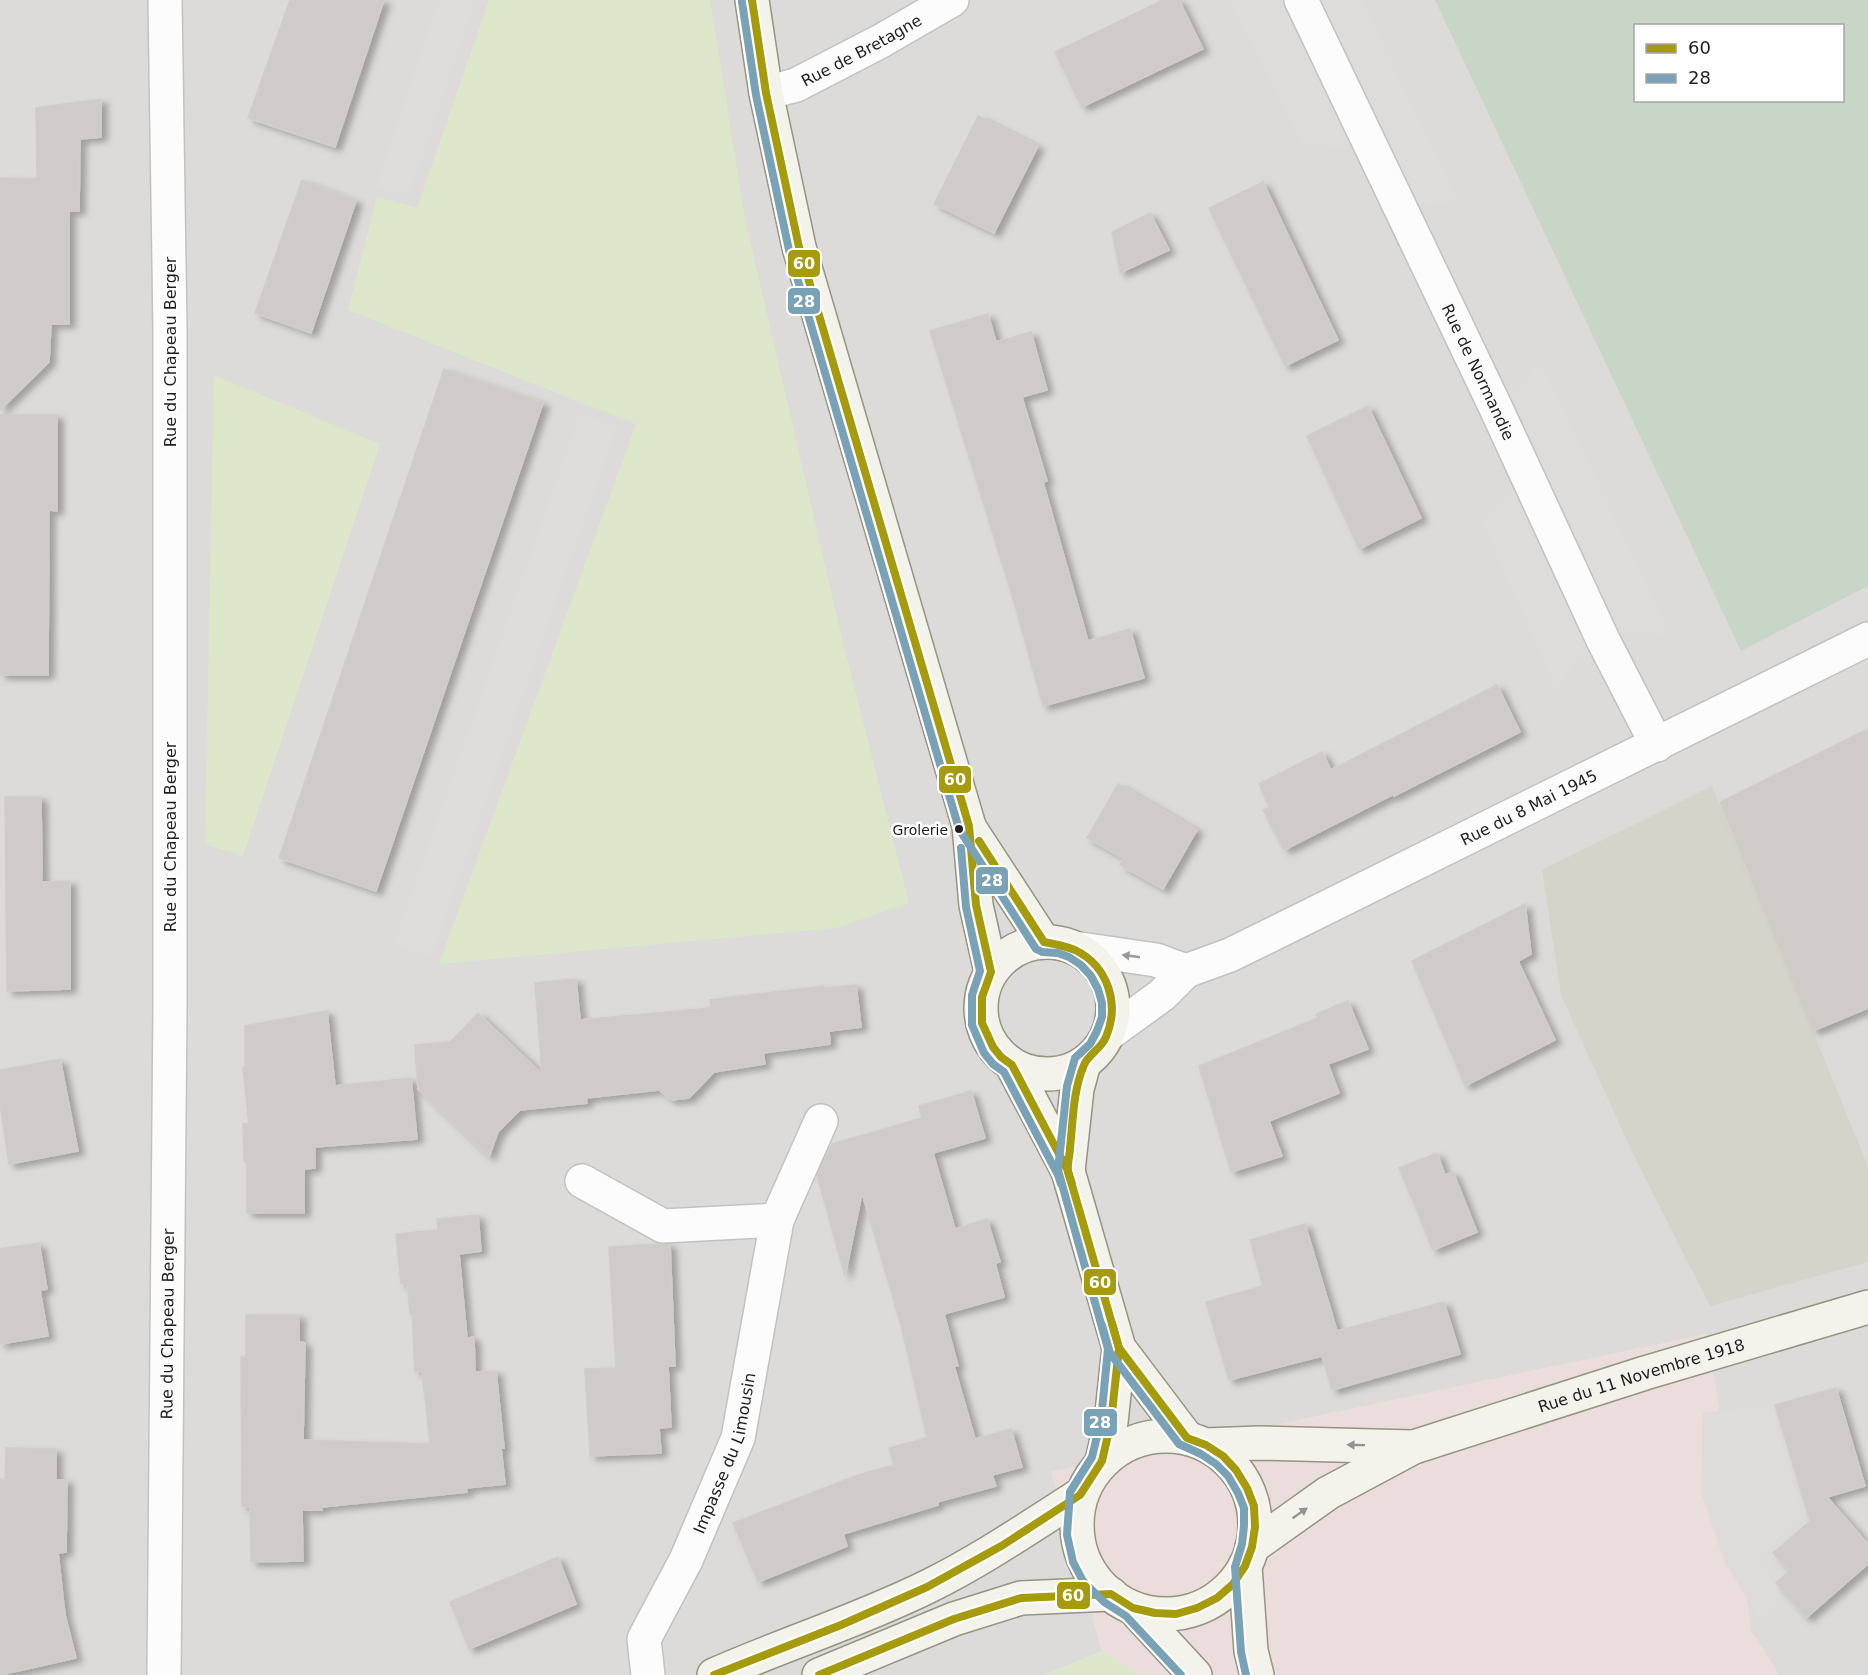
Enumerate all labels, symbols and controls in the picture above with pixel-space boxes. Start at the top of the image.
street label: Rue de Bretagne [798,11,925,91]
legend [1634,24,1844,102]
text: 60 [1688,37,1711,58]
text: 28 [1688,67,1711,88]
line badge: 60 [787,249,821,278]
text: 60 [793,254,815,273]
street label: Rue du Chapeau Berger [161,256,180,447]
line badge: 28 [787,287,821,315]
text: 28 [793,292,815,311]
street label: Rue de Normandie [1438,301,1518,443]
street label: Rue du Chapeau Berger [161,741,180,932]
line badge: 60 [938,765,972,794]
street label: Rue du 8 Mai 1945 [1457,766,1600,849]
text: 60 [944,770,966,789]
place label: Grolerie [892,822,948,838]
marker: Grolerie [953,823,965,835]
line badge: 28 [975,866,1009,895]
text: 28 [981,871,1003,890]
one-way arrow [1121,952,1140,961]
street label: Rue du Chapeau Berger [157,1228,178,1419]
line badge: 60 [1083,1268,1117,1296]
text: 60 [1089,1273,1111,1292]
street label: Rue du 11 Novembre 1918 [1536,1335,1747,1417]
street label: Impasse du Limousin [689,1371,760,1537]
line badge: 28 [1083,1408,1118,1437]
text: 28 [1089,1413,1111,1432]
one-way arrow [1346,1441,1365,1450]
one-way arrow [1292,1508,1308,1519]
line badge: 60 [1056,1581,1091,1610]
text: 60 [1062,1586,1084,1605]

